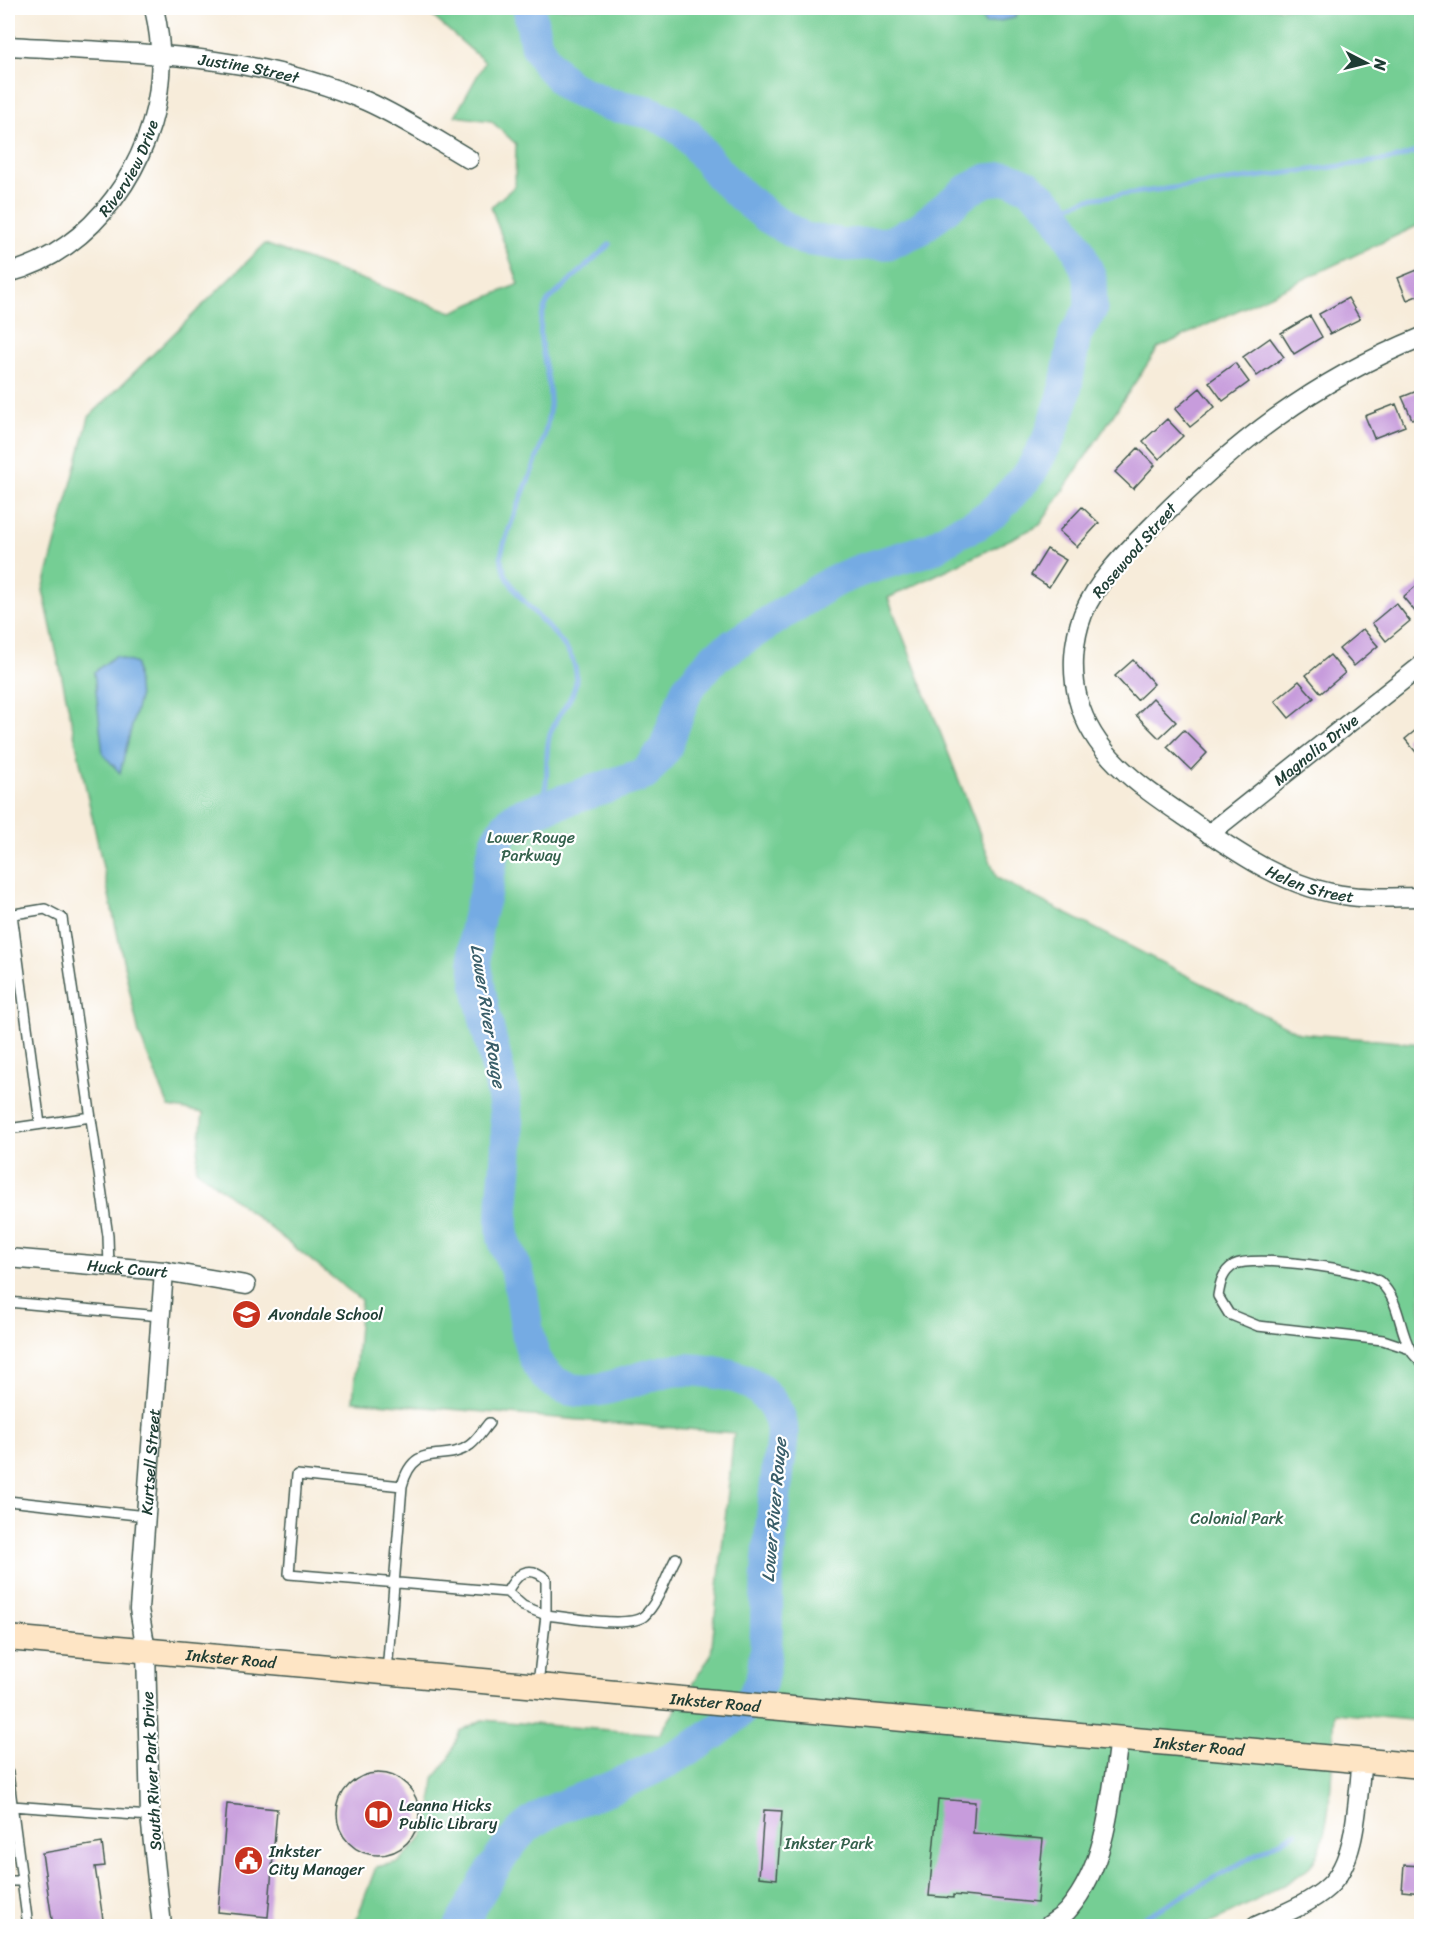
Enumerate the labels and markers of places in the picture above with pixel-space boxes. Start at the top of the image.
school or university icon: Avondale School [231,1298,263,1330]
place label: Avondale School [267,1300,383,1329]
place label: Leanna Hicks Public Library [399,1791,498,1838]
library icon: Leanna Hicks Public Library [362,1798,394,1830]
place label: Inkster City Manager [268,1837,366,1884]
public building icon: Inkster City Manager [232,1844,264,1876]

